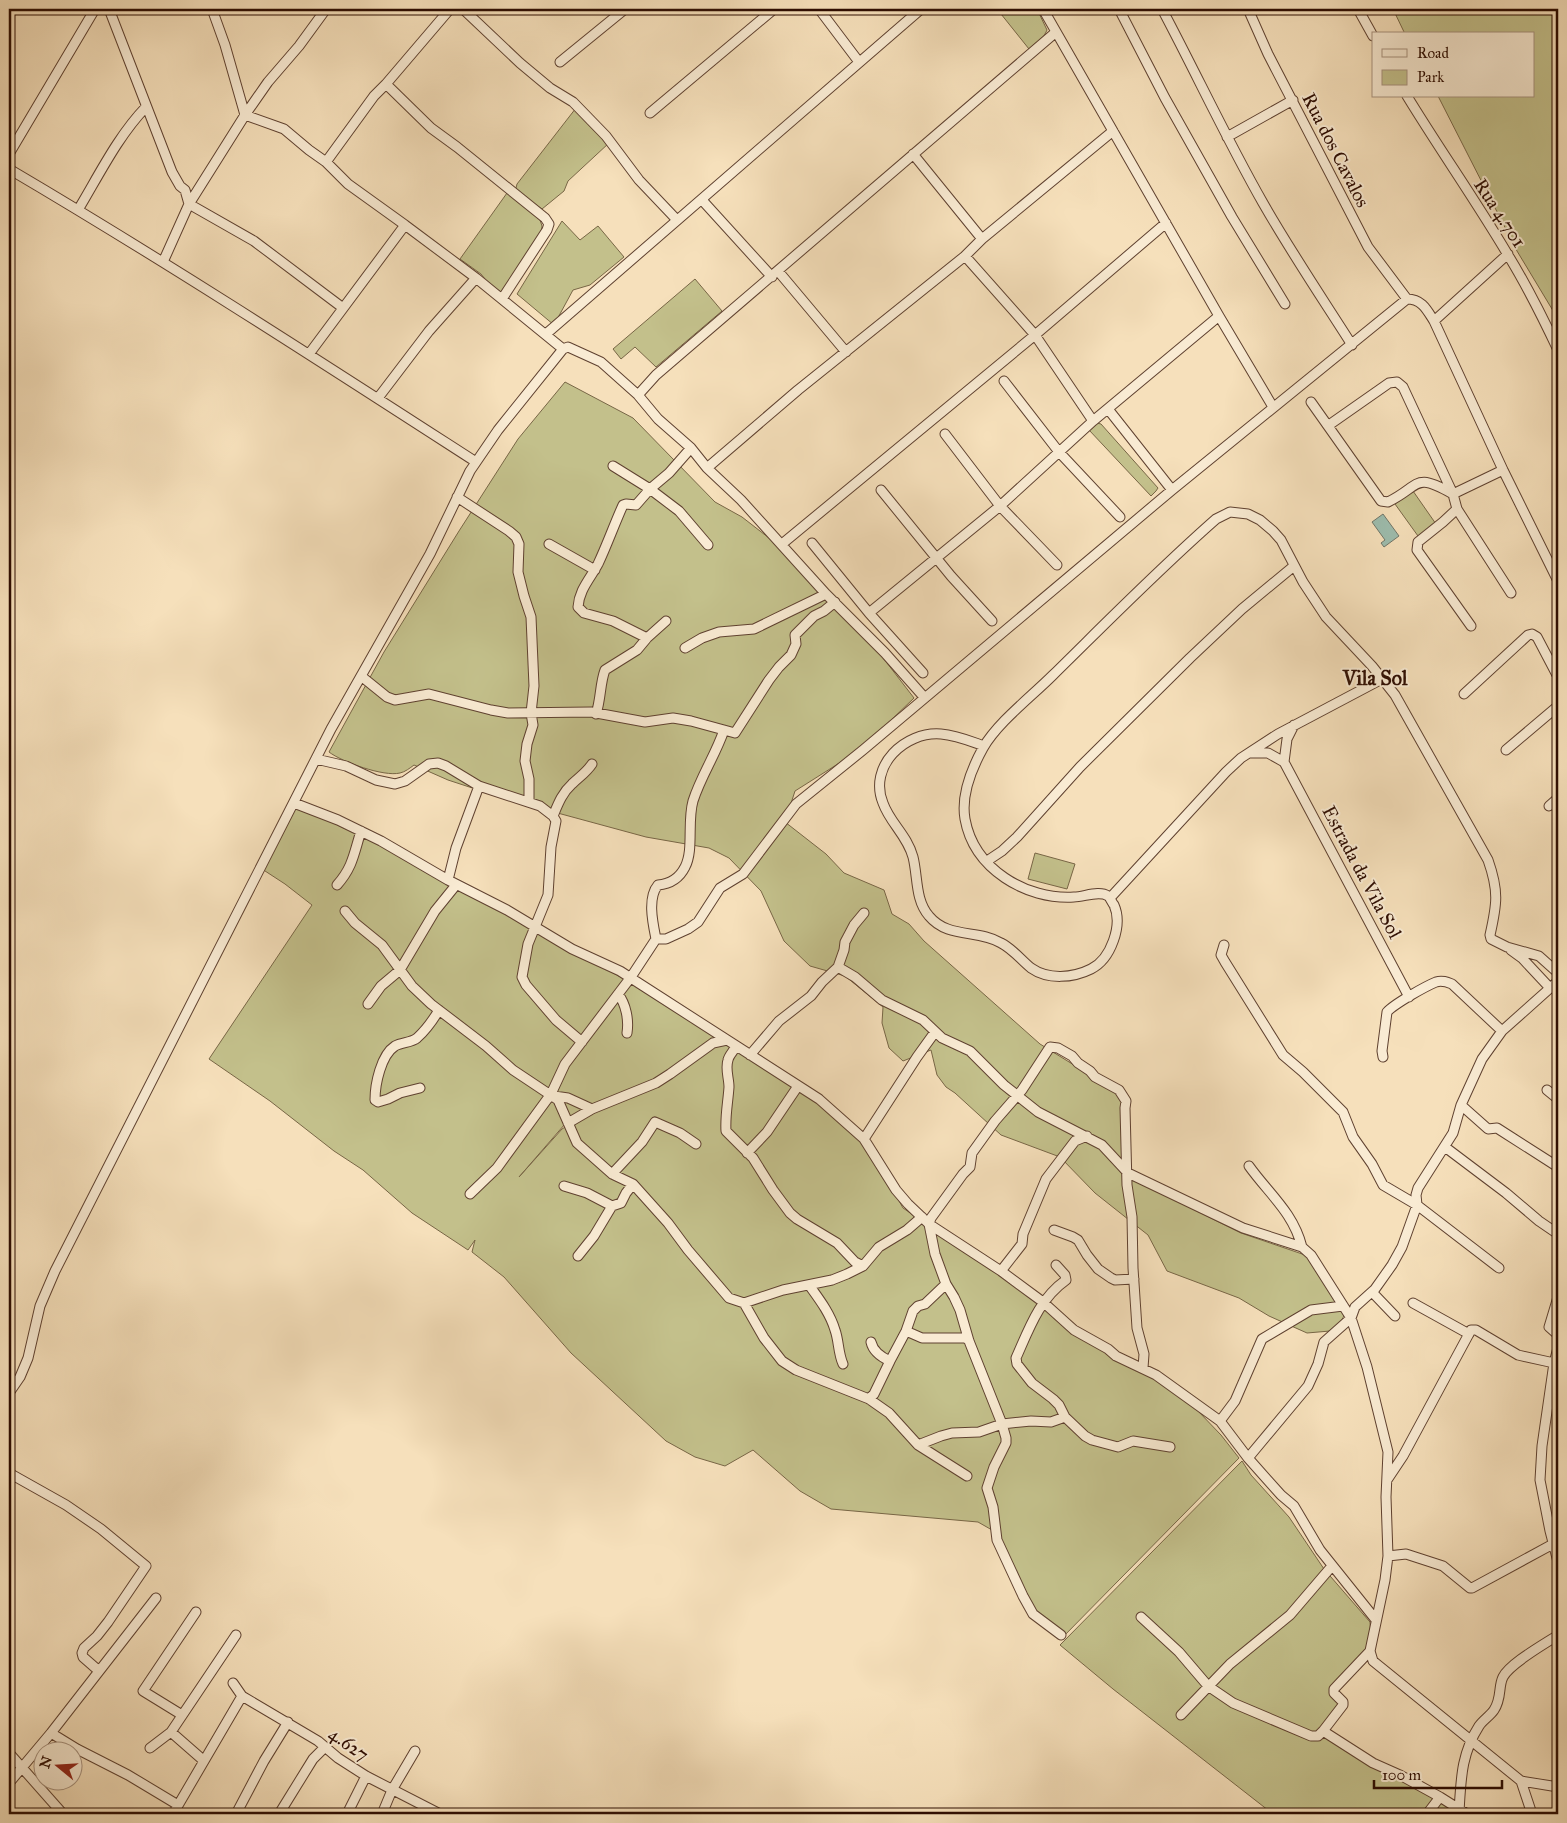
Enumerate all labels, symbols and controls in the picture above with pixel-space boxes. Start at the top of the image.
legend [1372,32,1534,98]
text: Road [1417,44,1449,62]
text: Park [1417,68,1444,86]
street label: Rua dos Cavalos [1297,89,1375,211]
street label: Rua 4.701 [1469,174,1531,252]
district label: Vila Sol [1342,666,1408,690]
street label: Estrada da Vila Sol [1317,802,1407,943]
street label: 4.627 [324,1722,374,1766]
north arrow [32,1740,82,1790]
text: N [36,1754,56,1770]
scale bar [1374,1758,1502,1790]
text: 100 m [1382,1766,1422,1784]

